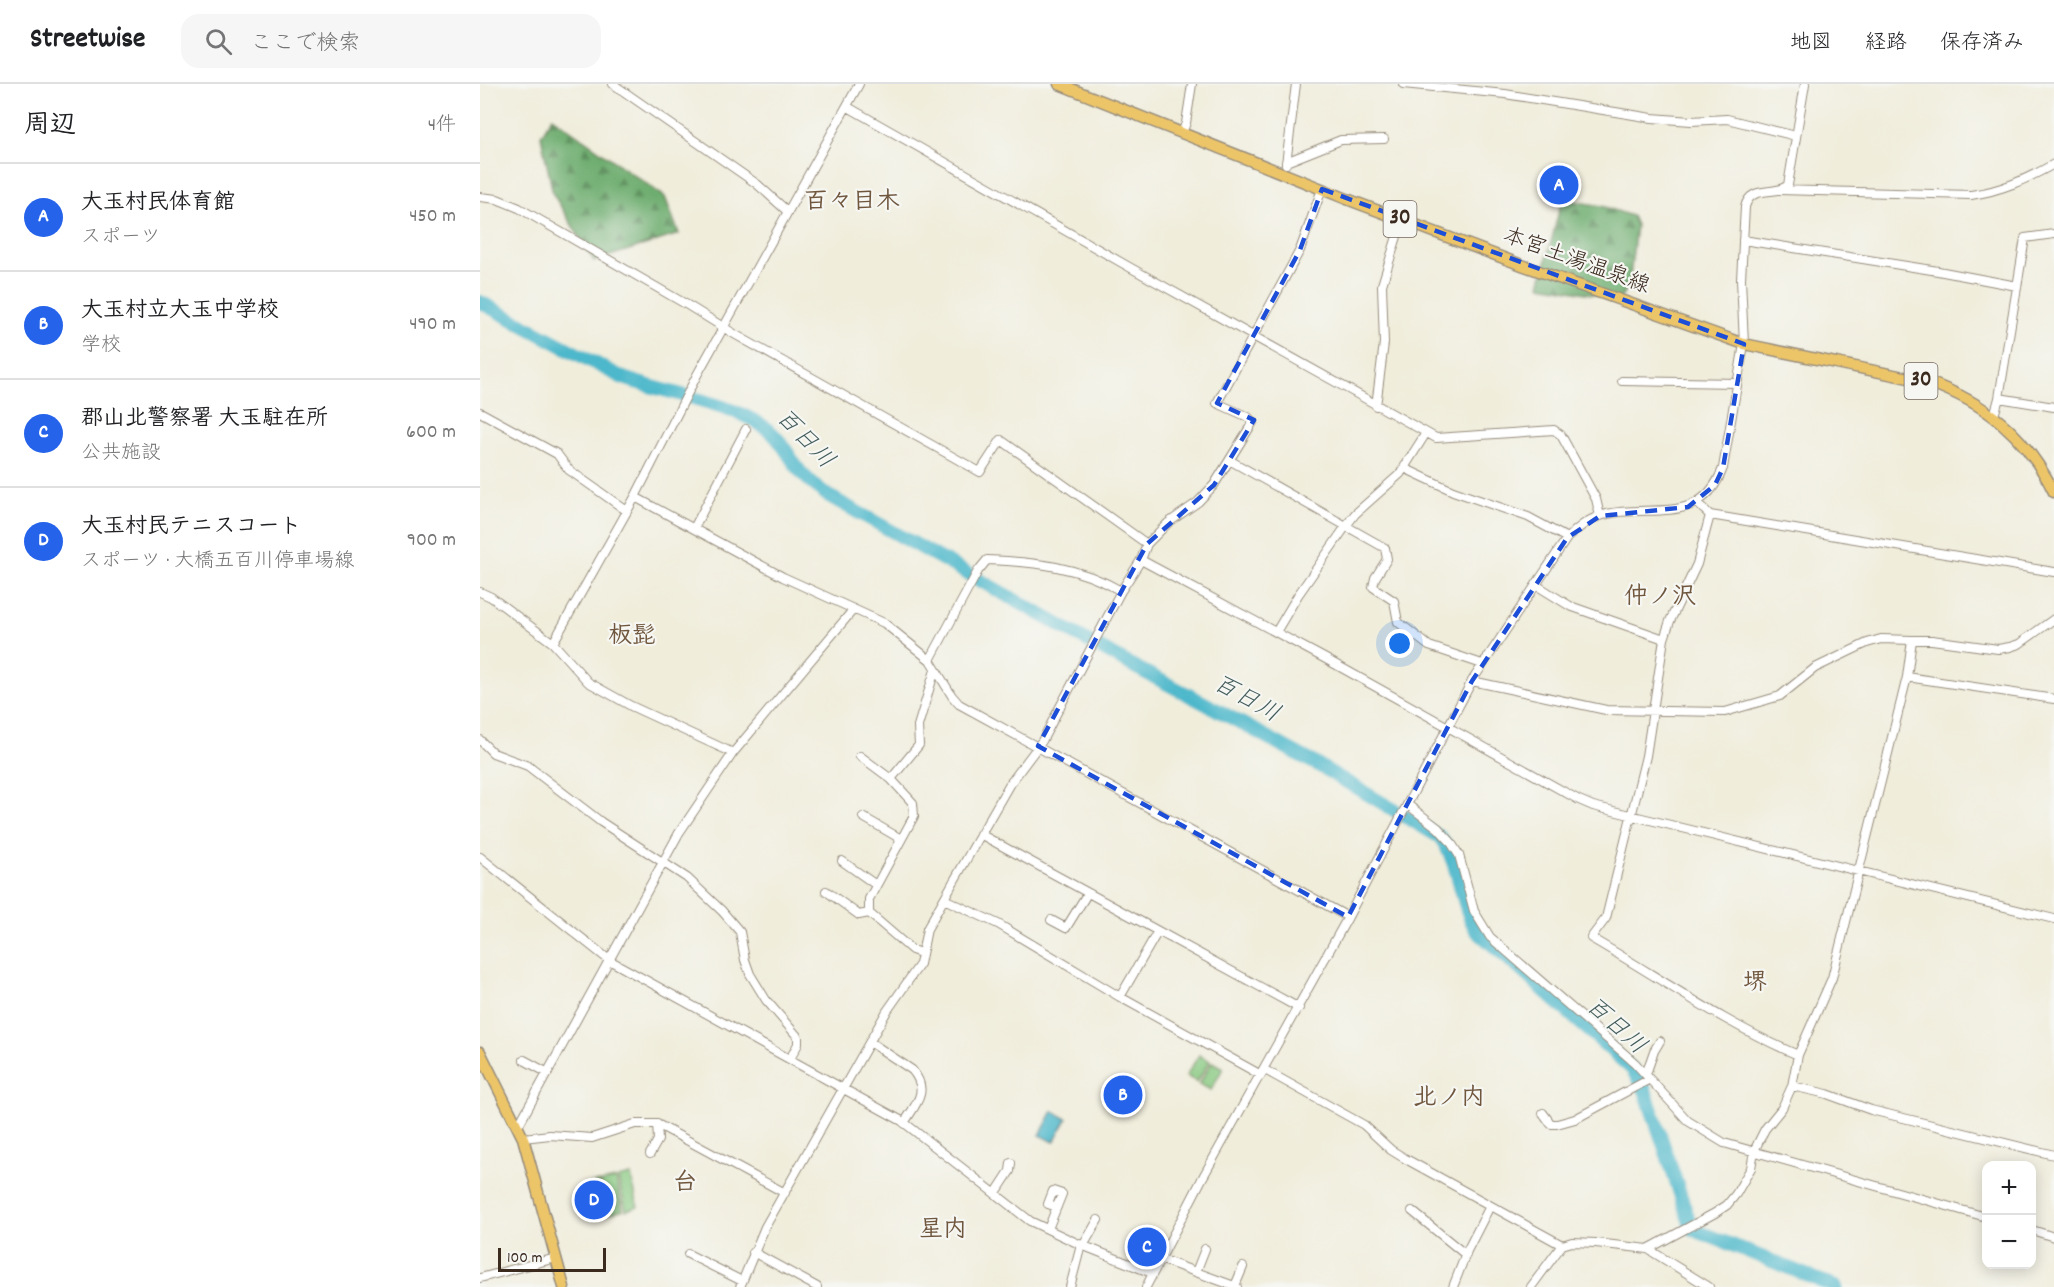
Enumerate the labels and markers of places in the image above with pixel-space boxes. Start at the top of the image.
pin: A [1540,162,1578,208]
pin: B [1104,1072,1142,1118]
pin: D [574,1178,614,1222]
pin: C [1128,1224,1166,1270]

